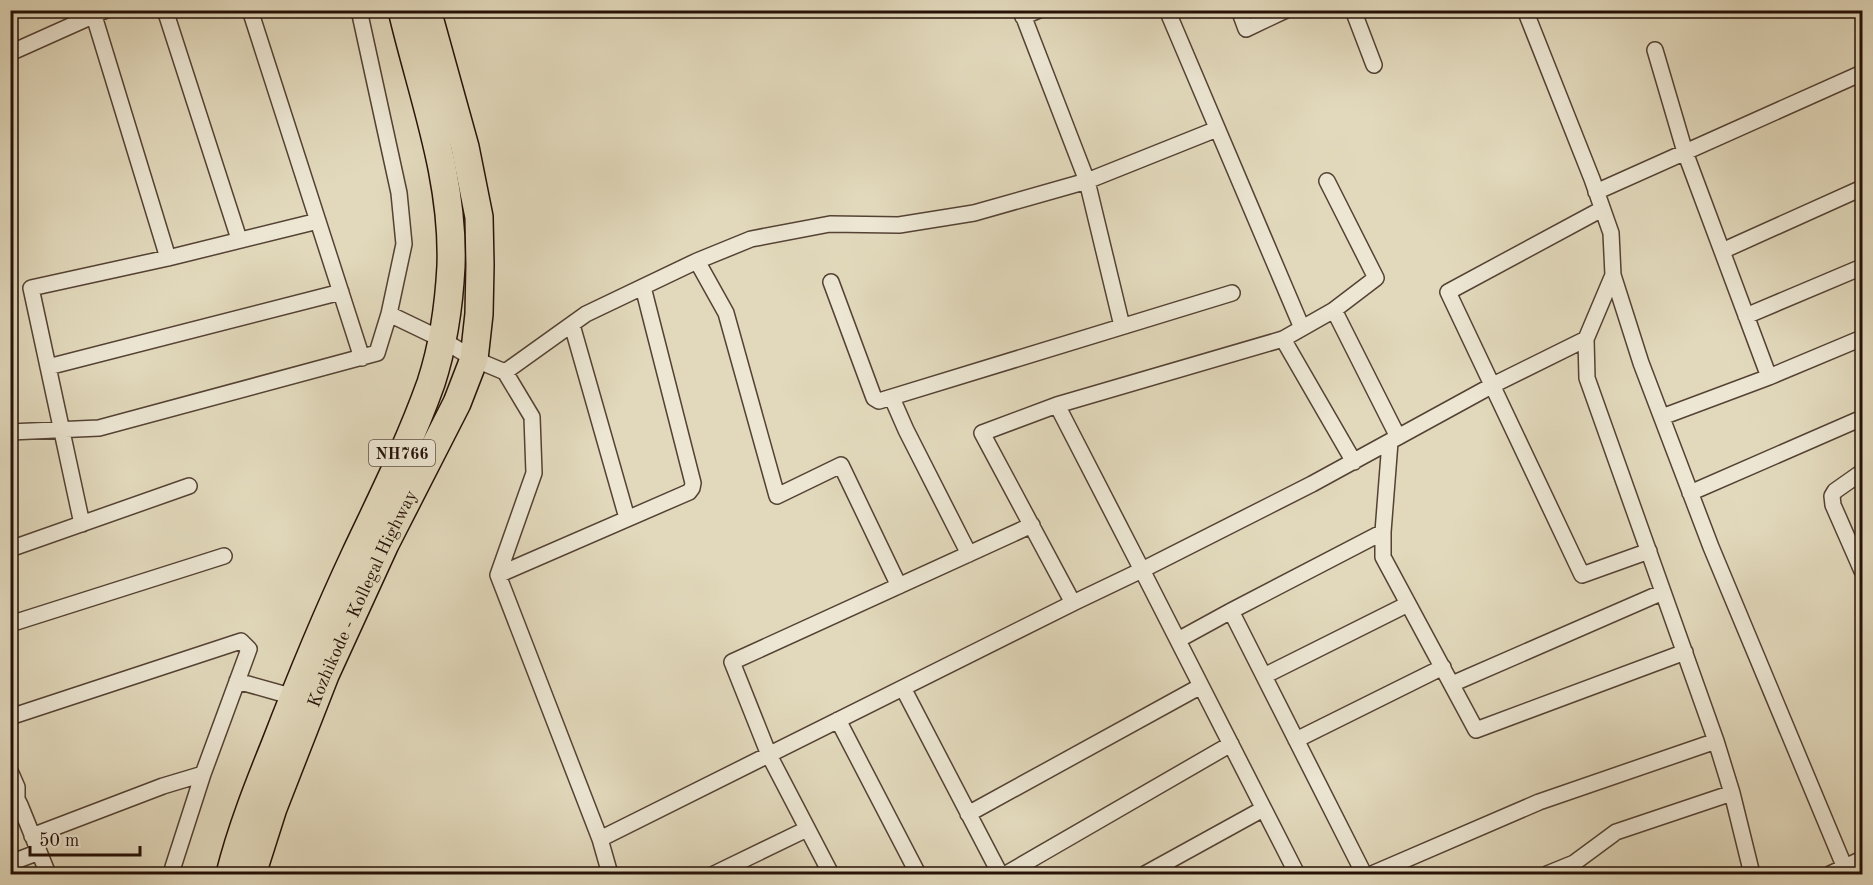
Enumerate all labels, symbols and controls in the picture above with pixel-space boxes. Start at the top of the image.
road number: NH766 [369,440,435,466]
street label: Kozhikode - Kollegal Highway [305,487,421,710]
scale bar [30,819,140,857]
text: 50 m [39,832,79,850]

